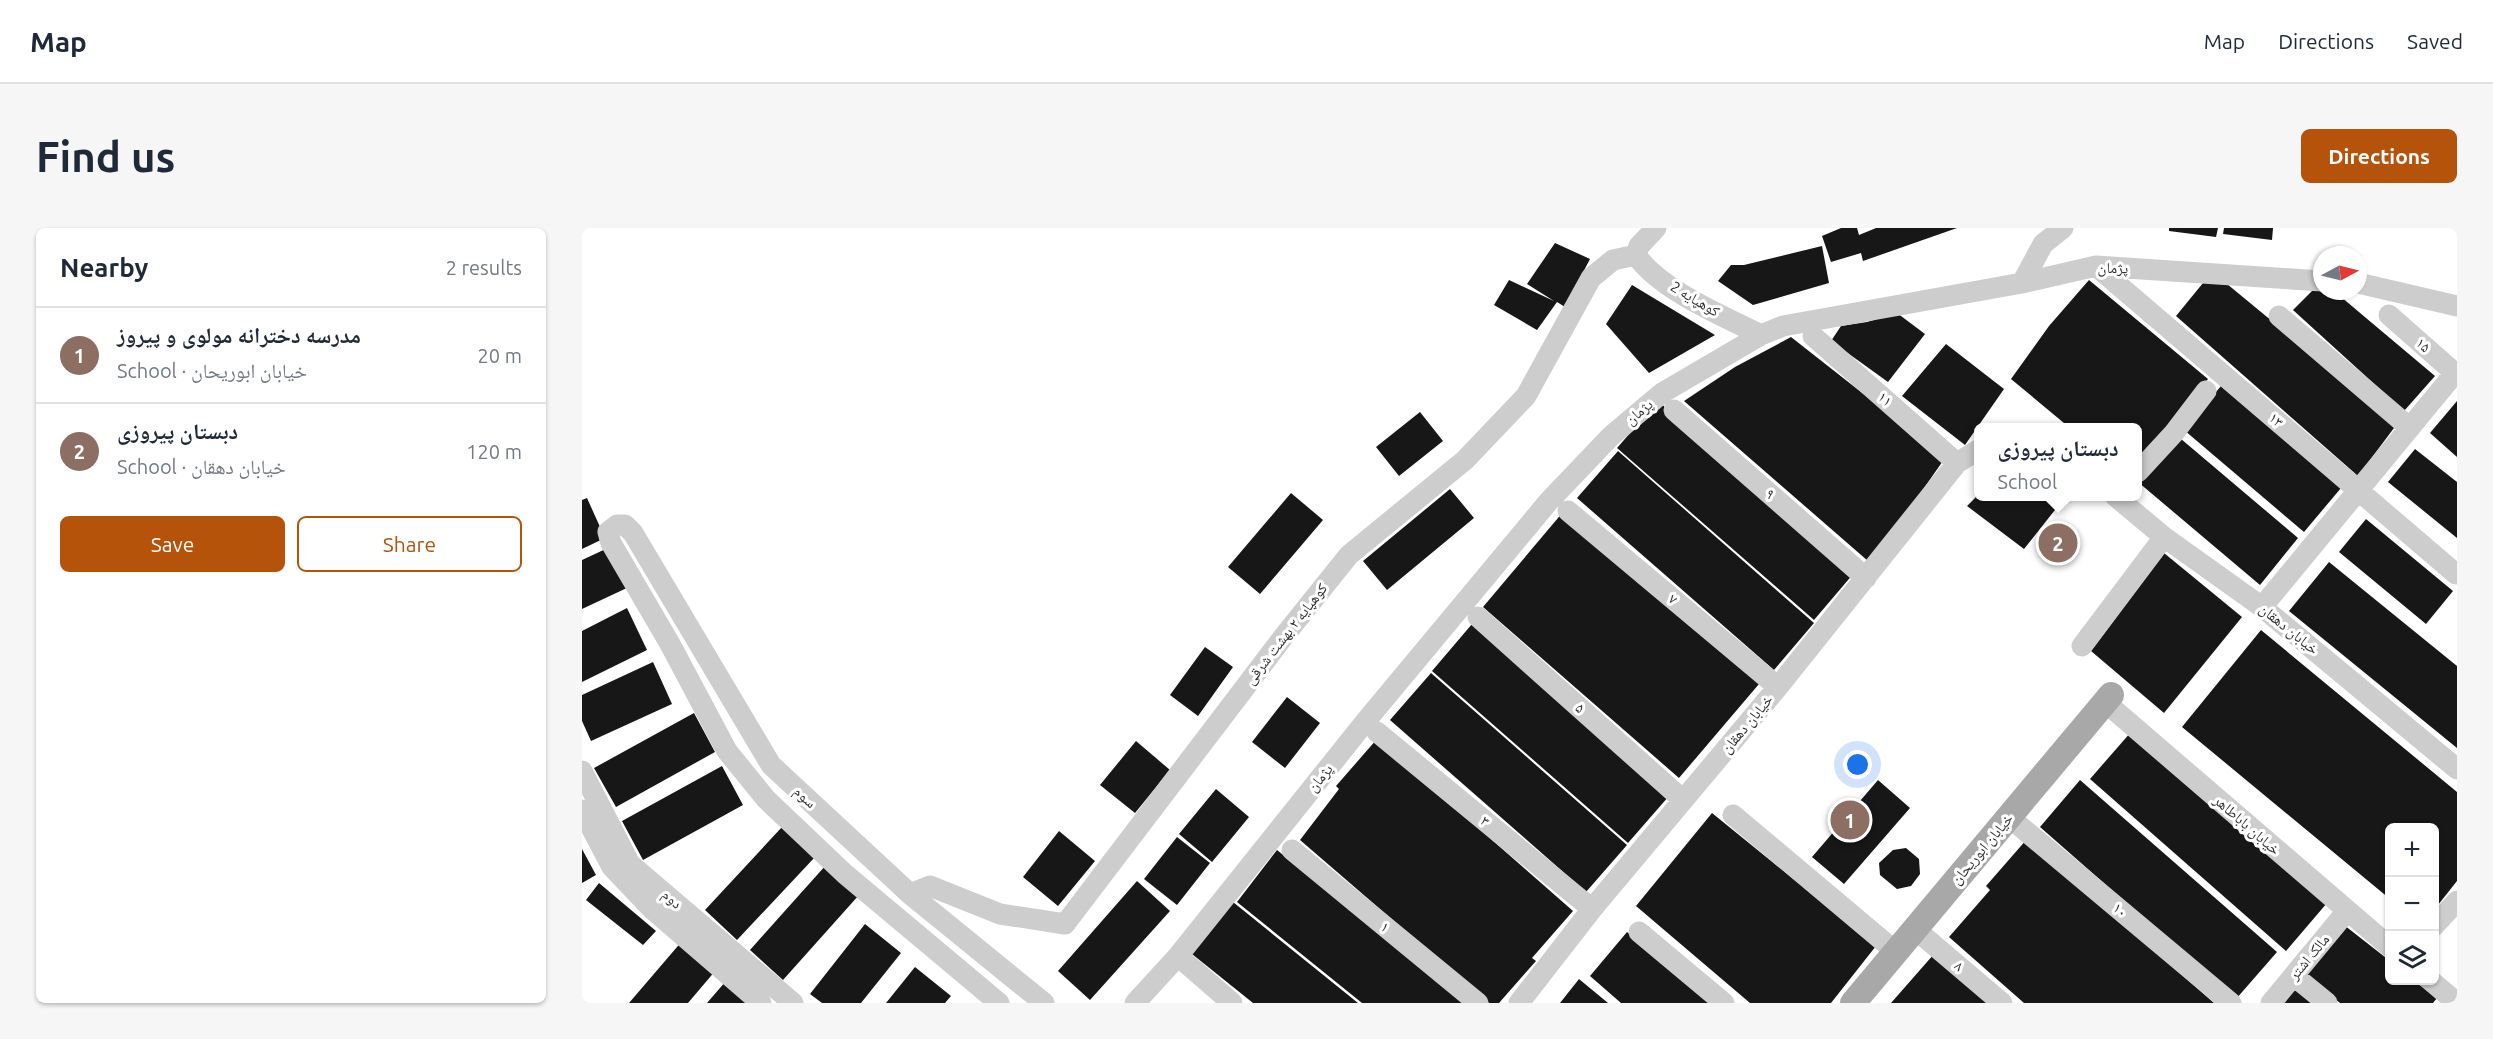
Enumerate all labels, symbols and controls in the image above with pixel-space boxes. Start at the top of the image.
text: Map [30,26,87,57]
text: Map [2204,29,2245,53]
text: Directions [2278,29,2374,53]
text: Saved [2407,29,2463,53]
button: Directions [2301,129,2457,183]
text: Find us [36,133,175,180]
north arrow [2313,246,2367,300]
text: Nearby [60,253,148,282]
text: 2 results [446,256,522,279]
street label: پژمان [2098,259,2128,278]
street label: کوهپایه 2 [1667,277,1723,321]
text: مدرسه دخترانه مولوی و پیروز [117,322,361,347]
street label: ۱۵ [2413,334,2434,356]
text: 1 [74,344,85,367]
text: 20 m [478,344,522,367]
text: School · خیابان ابوریحان [117,359,307,382]
street label: ۱۱ [1875,388,1896,409]
street label: پژمان [1621,395,1657,430]
street label: ۱۳ [2266,409,2287,431]
text: دبستان پیروزی [117,418,238,443]
popup [1974,423,2142,501]
text: دبستان پیروزی [1997,435,2119,460]
text: 2 [74,440,85,463]
text: 120 m [466,440,522,463]
text: School · خیابان دهقان [117,455,286,478]
text: School [1997,470,2057,493]
street label: ۹ [1762,485,1779,502]
button: Save [60,516,285,572]
button: Share [297,516,522,572]
pin: 2 [2038,520,2078,566]
street label: کوهپایه ۲ بهشت شرقی [1241,580,1332,689]
street label: ۷ [1665,590,1682,607]
street label: خیابان دهقان [2255,600,2323,659]
street label: خیابان دهقان [1717,691,1778,758]
street label: ۵ [1572,699,1589,716]
your location [1843,750,1872,779]
street label: پژمان [1303,760,1337,796]
street label: سوم [789,782,820,813]
street label: خیابان باباطاهر [2209,791,2284,860]
pin: 1 [1830,798,1870,842]
street label: خیابان ابوریحان [1947,810,2018,889]
street label: ۳ [1477,812,1494,829]
map controls [2385,823,2439,985]
button: + [2385,823,2439,877]
button: − [2385,877,2439,931]
street label: دوم [658,885,686,913]
street label: ۱۰ [2110,899,2131,920]
street label: ۱ [1377,918,1393,935]
street label: مالک اشتر [2284,930,2333,984]
button: layers [2385,931,2439,985]
street label: ۸ [1951,957,1968,974]

